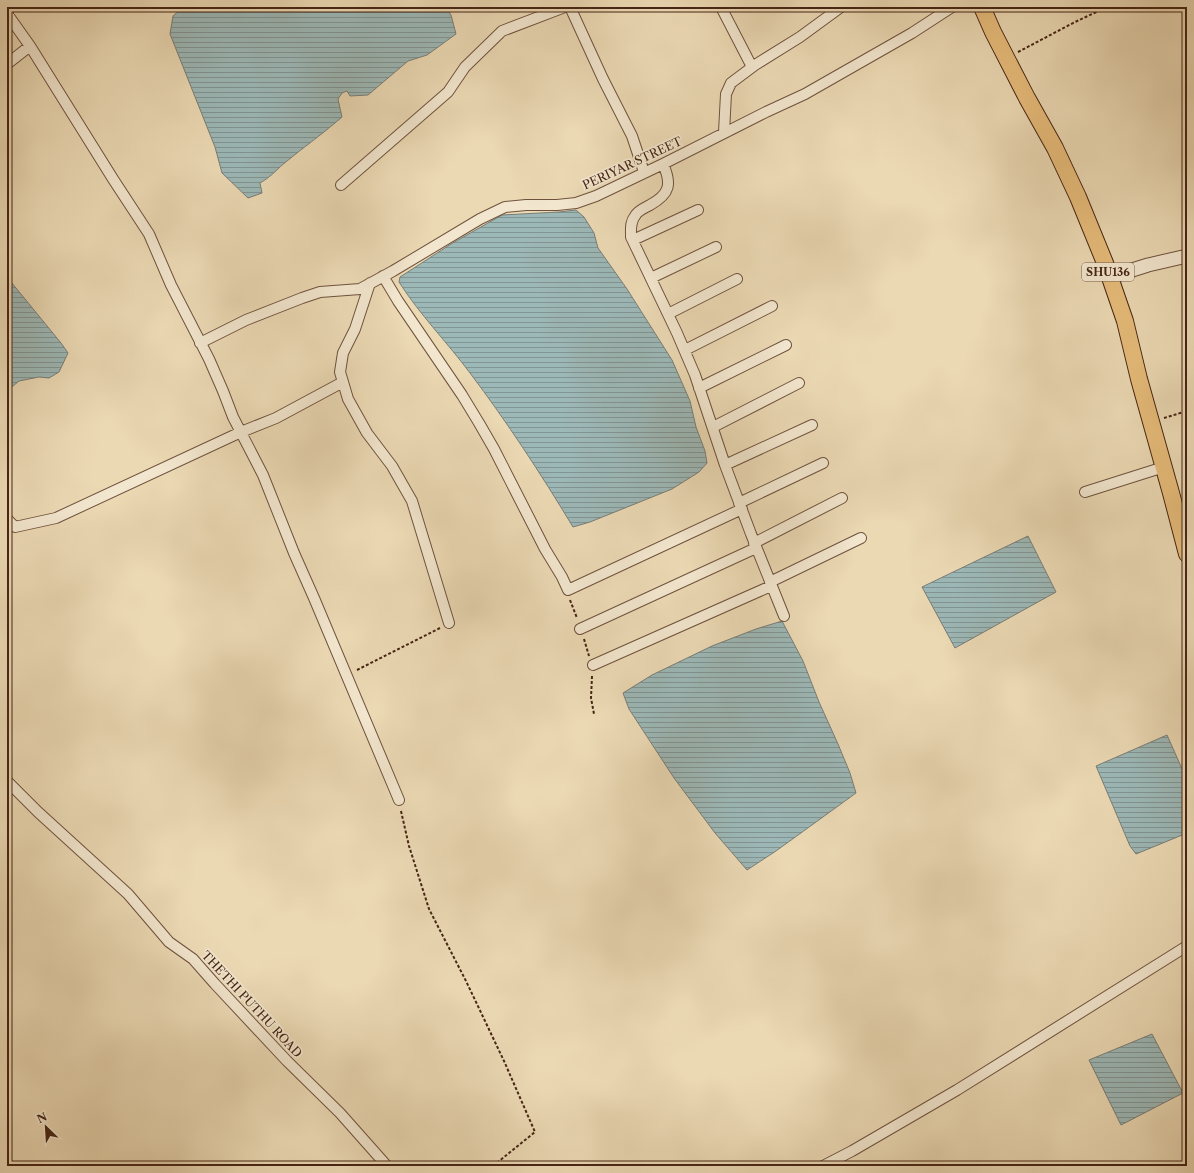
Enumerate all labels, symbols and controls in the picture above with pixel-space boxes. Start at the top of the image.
street label: PERIYAR STREET [580,133,684,193]
road number: SHU136 [1082,263,1134,281]
street label: THETHI PUTHU ROAD [199,948,306,1061]
north arrow [26,1107,66,1147]
text: N [34,1109,49,1126]

